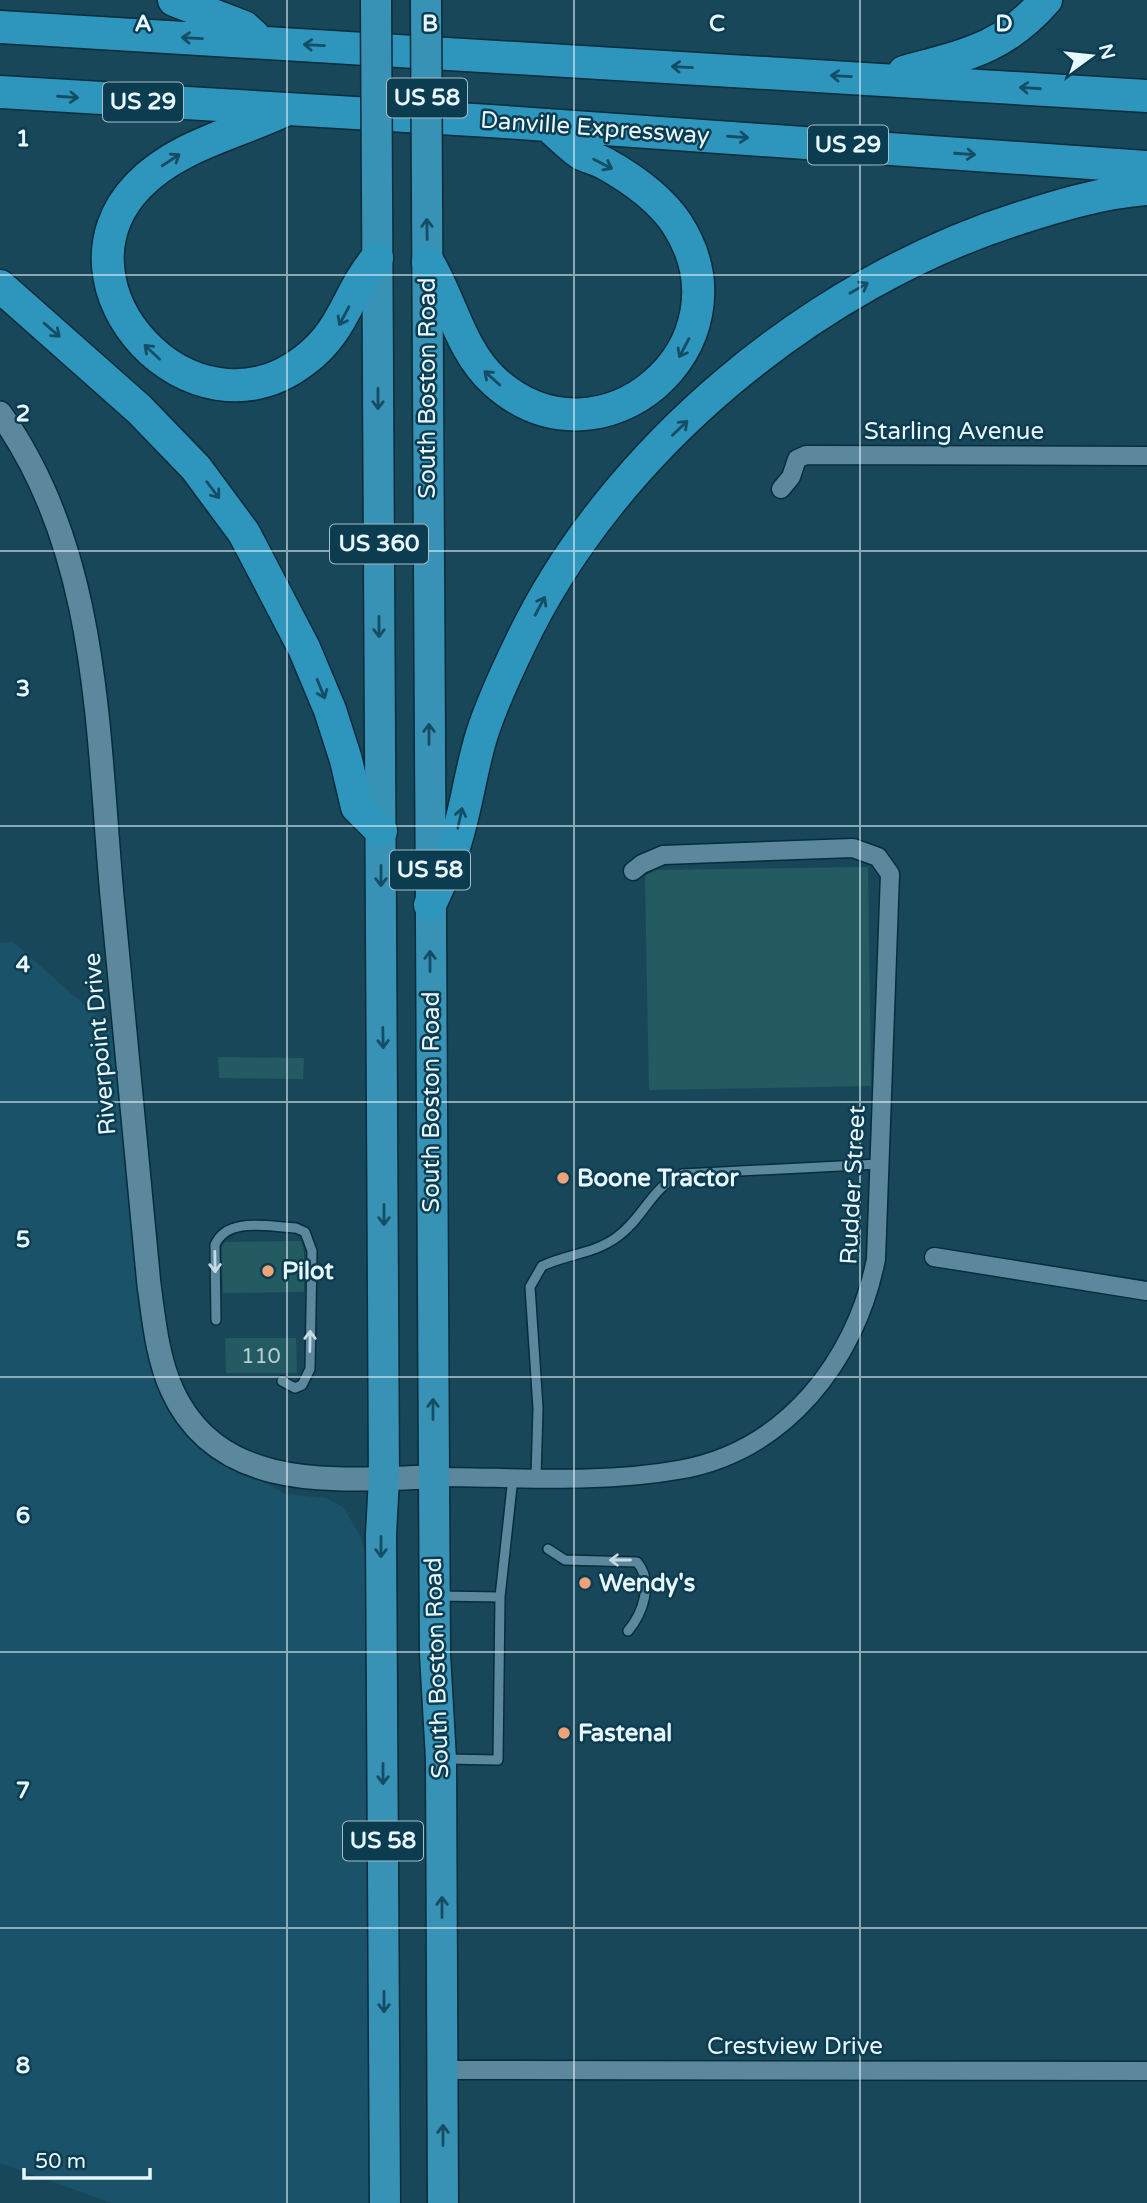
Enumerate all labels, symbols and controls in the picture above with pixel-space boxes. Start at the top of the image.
text: A [134,10,152,38]
text: B [422,10,438,38]
text: C [709,10,725,38]
text: D [995,10,1013,38]
north arrow [1056,21,1126,91]
one-way arrow [182,31,204,44]
one-way arrow [303,38,326,51]
text: N [1094,42,1119,62]
one-way arrow [671,60,693,73]
one-way arrow [830,69,852,82]
road number: US 58 [387,78,467,118]
road number: US 29 [103,82,183,122]
one-way arrow [1019,82,1042,95]
one-way arrow [56,91,79,104]
street label: Danville Expressway [479,106,711,150]
text: 1 [16,125,30,153]
road number: US 29 [808,126,888,164]
one-way arrow [727,131,750,144]
one-way arrow [953,148,976,161]
one-way arrow [160,153,180,167]
one-way arrow [592,157,613,171]
one-way arrow [420,218,434,241]
street label: South Boston Road [413,277,442,499]
one-way arrow [848,281,868,295]
one-way arrow [336,306,350,326]
one-way arrow [43,322,61,338]
one-way arrow [676,337,690,358]
one-way arrow [143,344,161,361]
one-way arrow [483,370,501,386]
one-way arrow [371,388,385,411]
text: 2 [16,400,30,428]
street label: Starling Avenue [864,417,1044,446]
one-way arrow [671,419,688,436]
one-way arrow [206,480,221,499]
road number: US 360 [330,524,428,564]
one-way arrow [534,596,547,617]
one-way arrow [372,615,386,638]
text: 3 [16,675,30,703]
one-way arrow [316,678,329,700]
one-way arrow [422,722,436,745]
one-way arrow [454,807,468,830]
road number: US 58 [390,850,470,890]
one-way arrow [374,864,388,887]
one-way arrow [423,950,437,973]
text: 4 [16,951,31,979]
street label: Riverpoint Drive [78,952,122,1136]
street label: South Boston Road [417,991,446,1213]
one-way arrow [376,1026,390,1049]
street label: Rudder Street [834,1105,872,1265]
place label: Boone Tractor [577,1164,739,1193]
marker: Boone Tractor [555,1170,571,1186]
one-way arrow [377,1204,391,1227]
text: 5 [16,1226,30,1254]
one-way arrow [209,1250,222,1273]
place label: Pilot [282,1257,334,1286]
marker: Pilot [260,1263,276,1279]
one-way arrow [304,1330,317,1353]
house number: 110 [241,1344,281,1369]
one-way arrow [426,1398,440,1421]
text: 6 [16,1502,30,1530]
one-way arrow [374,1535,388,1558]
one-way arrow [609,1553,632,1567]
street label: South Boston Road [419,1557,455,1779]
place label: Wendy's [599,1569,695,1598]
marker: Wendy's [577,1575,593,1591]
place label: Fastenal [578,1719,672,1748]
marker: Fastenal [556,1725,572,1741]
one-way arrow [376,1762,389,1785]
text: 7 [16,1777,30,1805]
road number: US 58 [343,1822,423,1860]
one-way arrow [435,1896,449,1919]
one-way arrow [377,1990,391,2013]
street label: Crestview Drive [707,2032,883,2061]
text: 8 [16,2052,30,2080]
one-way arrow [436,2124,450,2147]
scale bar [24,2136,150,2180]
text: 50 m [35,2149,86,2174]

